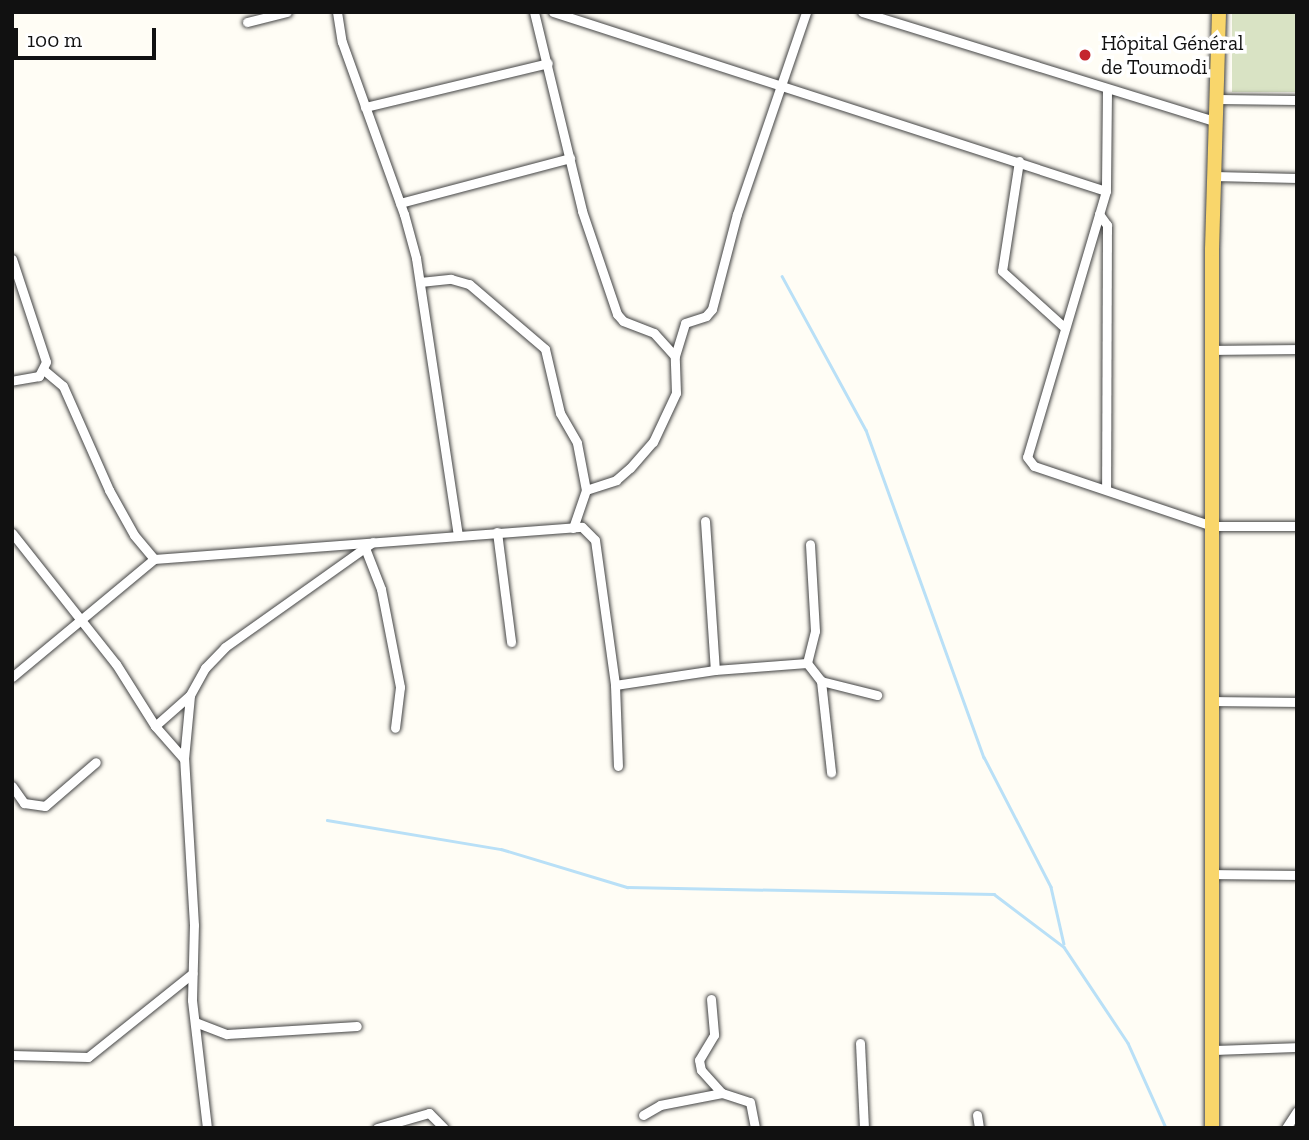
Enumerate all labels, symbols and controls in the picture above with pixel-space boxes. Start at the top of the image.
scale bar [18,14,159,58]
text: 100 m [27,27,82,52]
place label: Hôpital Général de Toumodi [1101,30,1244,80]
marker: Hôpital Général de Toumodi [1075,45,1095,65]

